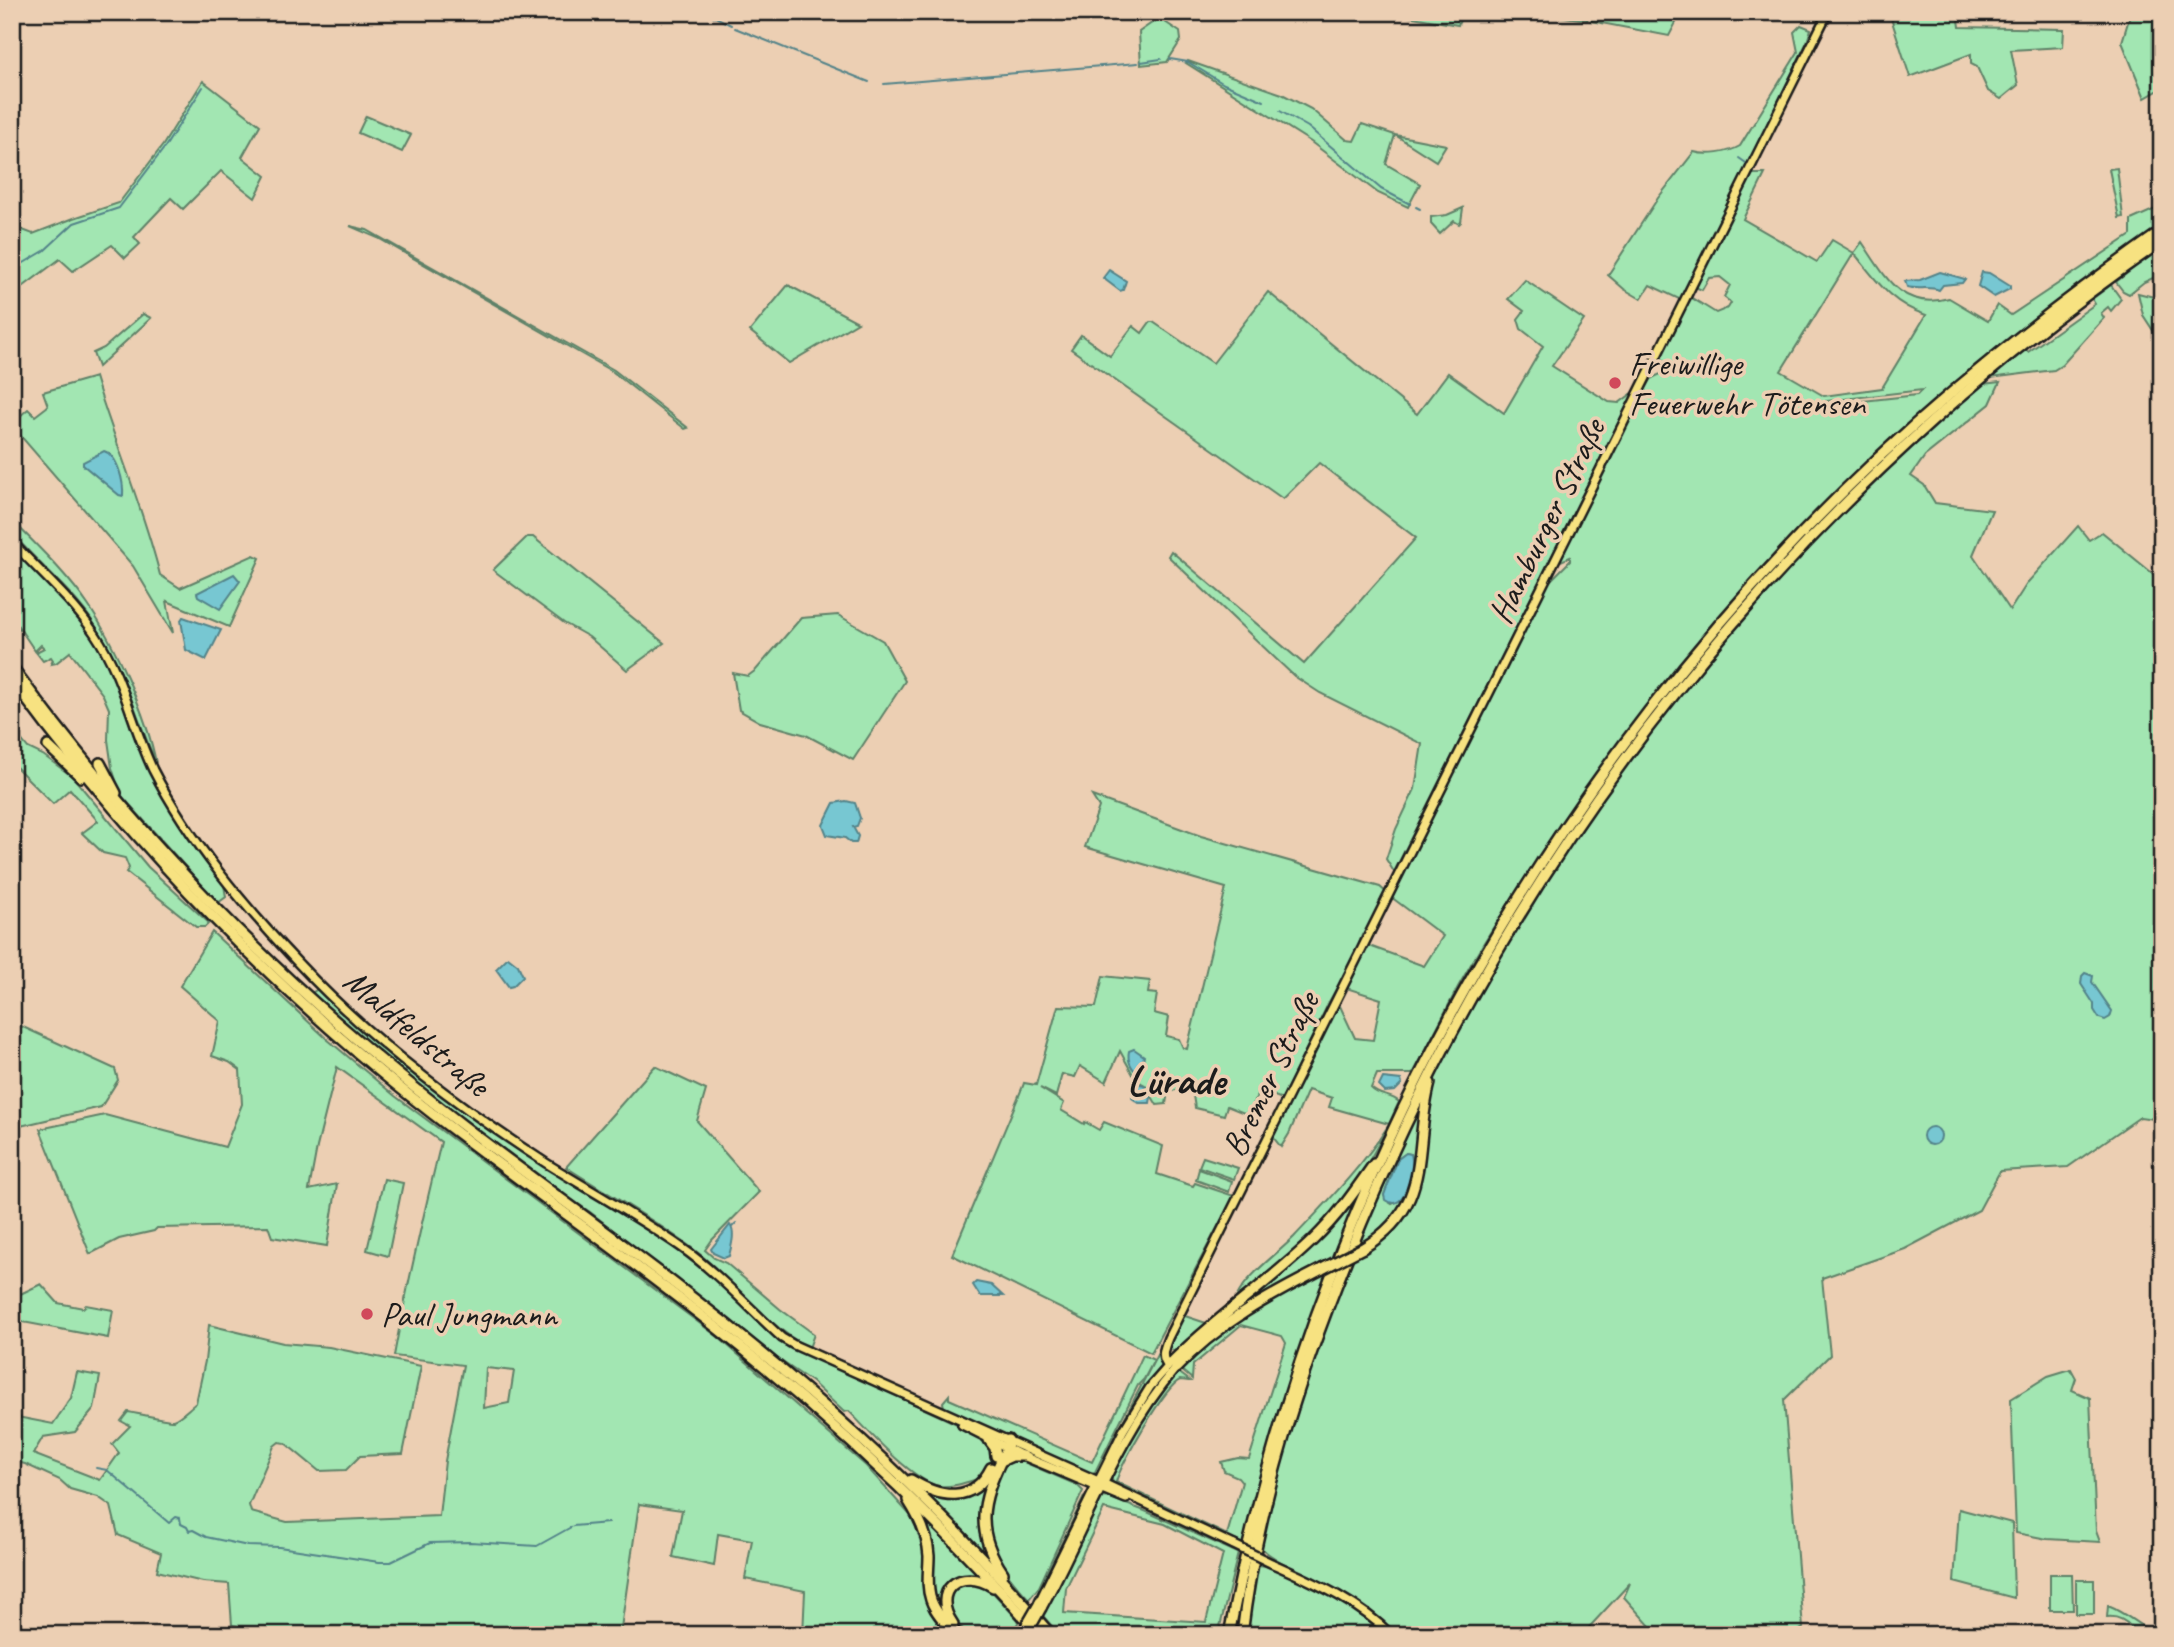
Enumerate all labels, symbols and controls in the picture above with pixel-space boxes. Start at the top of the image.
place label: Freiwillige Feuerwehr Tötensen [1629,341,1867,426]
marker: Freiwillige Feuerwehr Tötensen [1607,375,1623,391]
street label: Hamburger Straße [1478,409,1616,631]
street label: Maldfeldstraße [334,958,501,1108]
street label: Bremer Straße [1211,982,1331,1164]
district label: Lürade [1127,1054,1228,1107]
place label: Paul Jungmann [381,1292,559,1337]
marker: Paul Jungmann [359,1306,375,1322]

